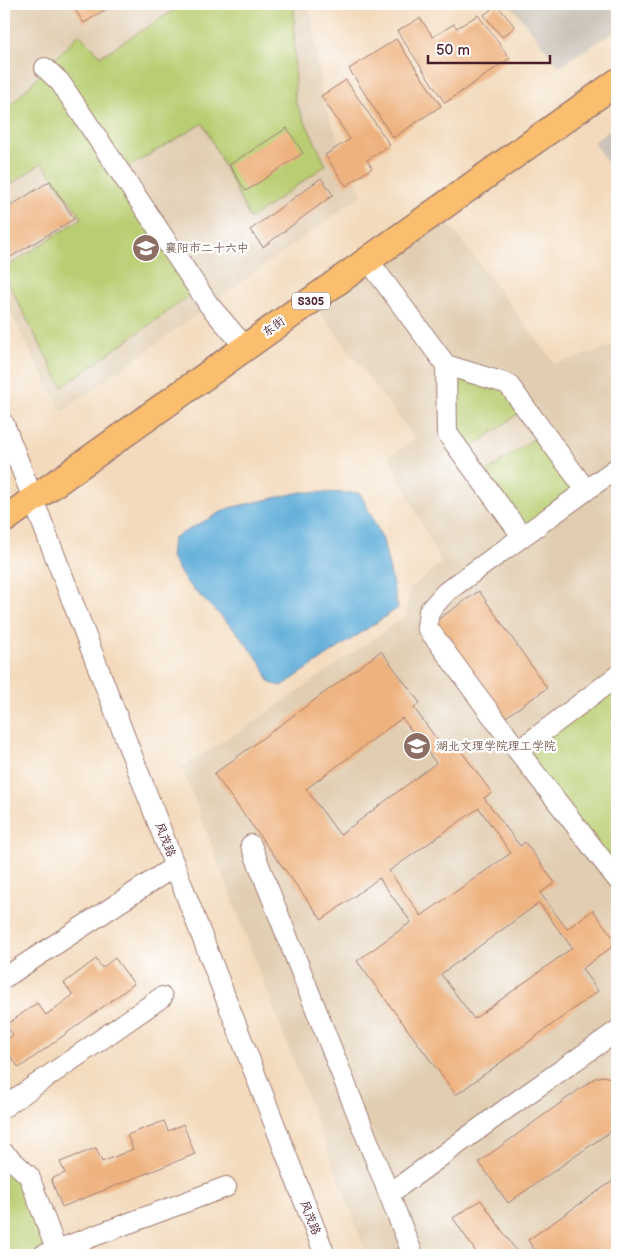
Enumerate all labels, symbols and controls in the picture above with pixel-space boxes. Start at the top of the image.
scale bar [428,32,551,64]
text: 50 m [436,41,470,60]
school or university icon: 襄阳市二十六中 [131,233,161,263]
place label: 襄阳市二十六中 [165,241,249,256]
road number: S305 [292,292,330,310]
street label: 东街 [260,314,288,340]
school or university icon: 湖北文理学院理工学院 [402,731,432,761]
place label: 湖北文理学院理工学院 [436,739,556,754]
street label: 风茂路 [152,821,178,859]
street label: 风茂路 [297,1199,323,1237]

